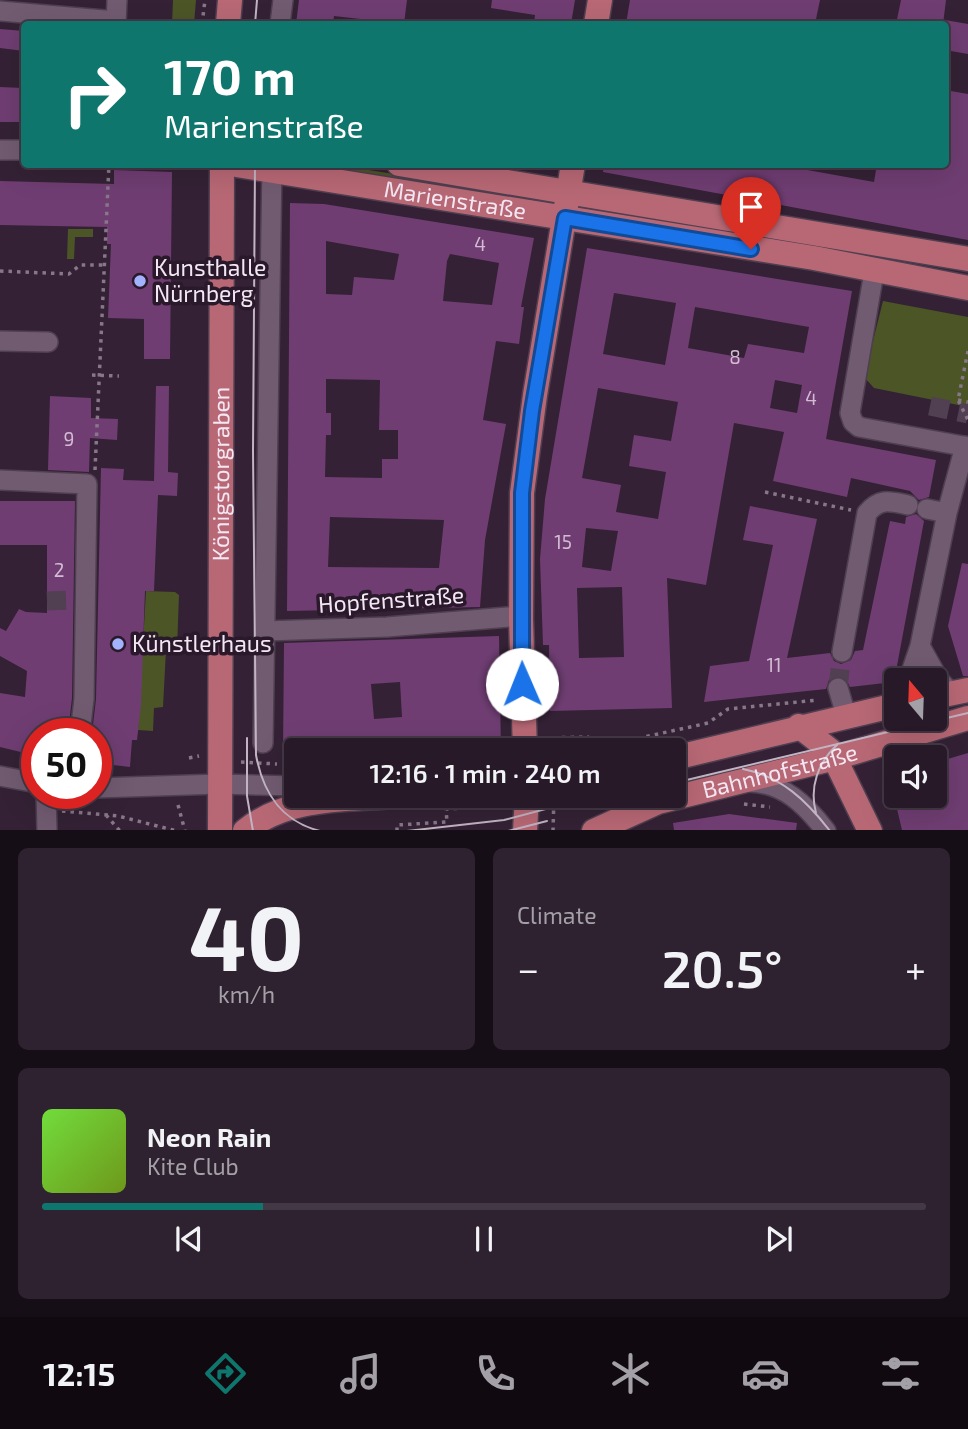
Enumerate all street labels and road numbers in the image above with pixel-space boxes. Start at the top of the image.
street label: Marienstraße [382,174,528,224]
street label: Königstorgraben [206,387,234,561]
street label: Hopfenstraße [317,580,465,618]
street label: Bahnhofstraße [699,737,861,803]

